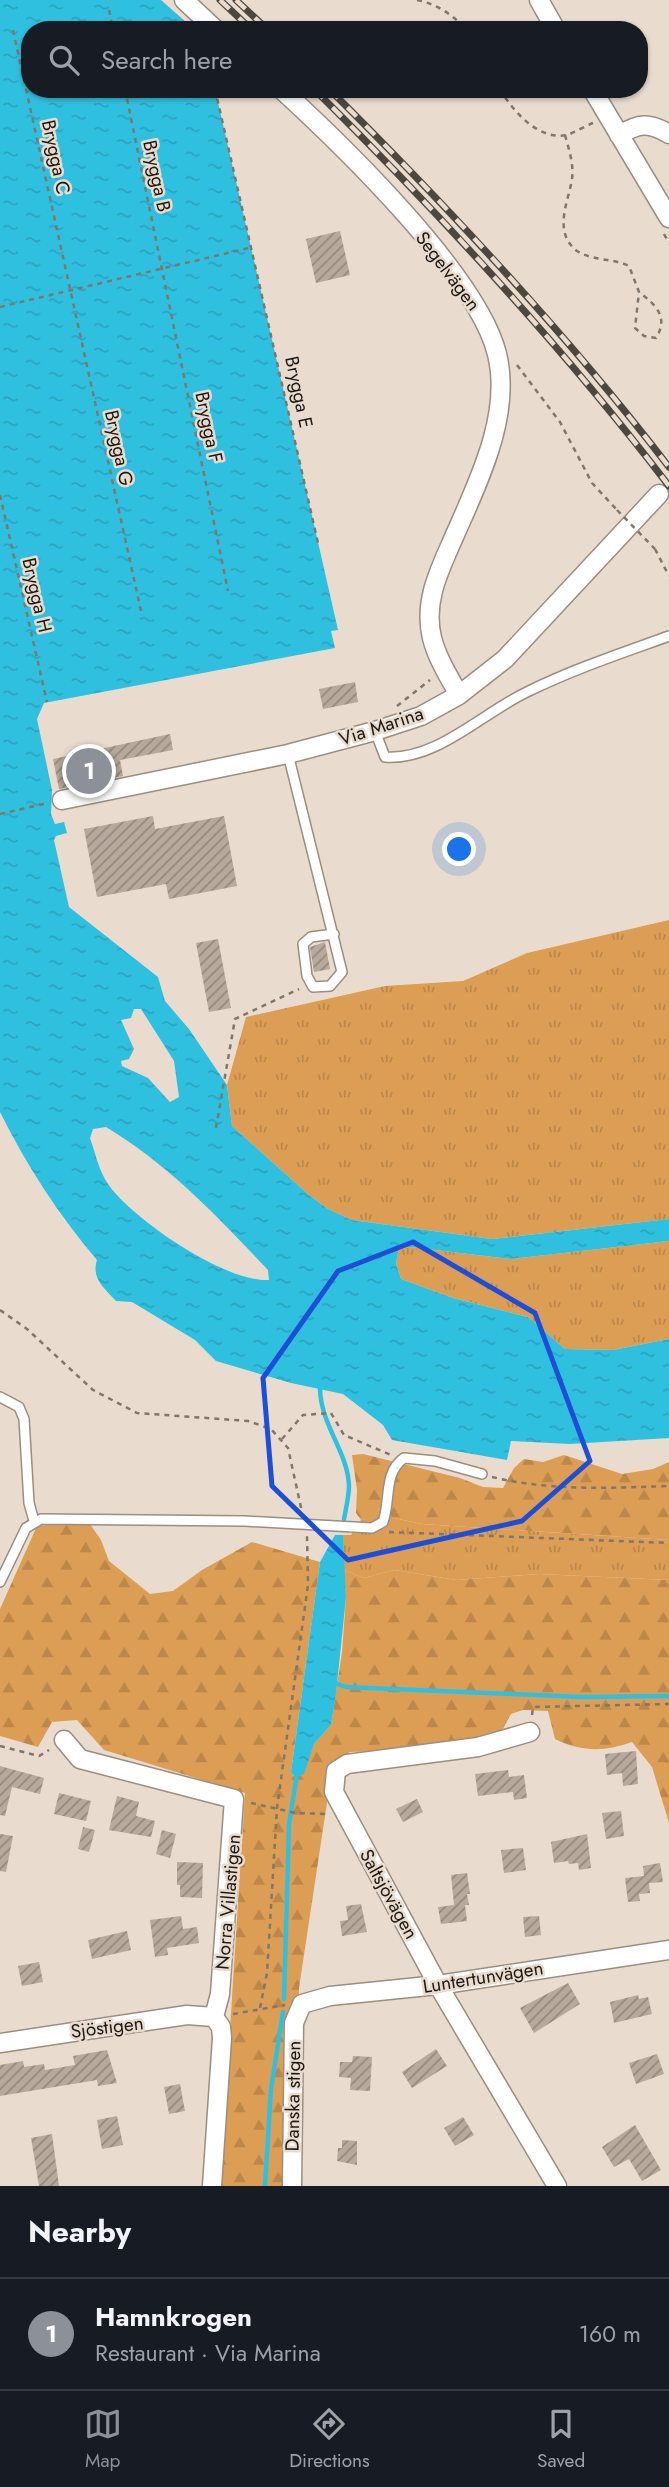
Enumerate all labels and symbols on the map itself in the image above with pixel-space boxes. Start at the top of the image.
street label: Brygga C [35,117,77,197]
street label: Brygga B [136,138,178,214]
street label: Segelvägen [409,226,487,316]
street label: Brygga E [278,354,320,430]
street label: Brygga F [188,389,230,465]
street label: Brygga G [98,408,140,488]
street label: Brygga H [15,555,59,635]
street label: Via Marina [335,700,427,752]
pin: 1 [66,745,112,797]
your location [442,832,476,866]
street label: Norra Villastigen [209,1833,247,1971]
street label: Saltsjövägen [353,1844,425,1944]
street label: Luntertunvägen [421,1954,545,2000]
street label: Sjöstigen [69,2009,145,2045]
street label: Danska stigen [279,2040,307,2152]

